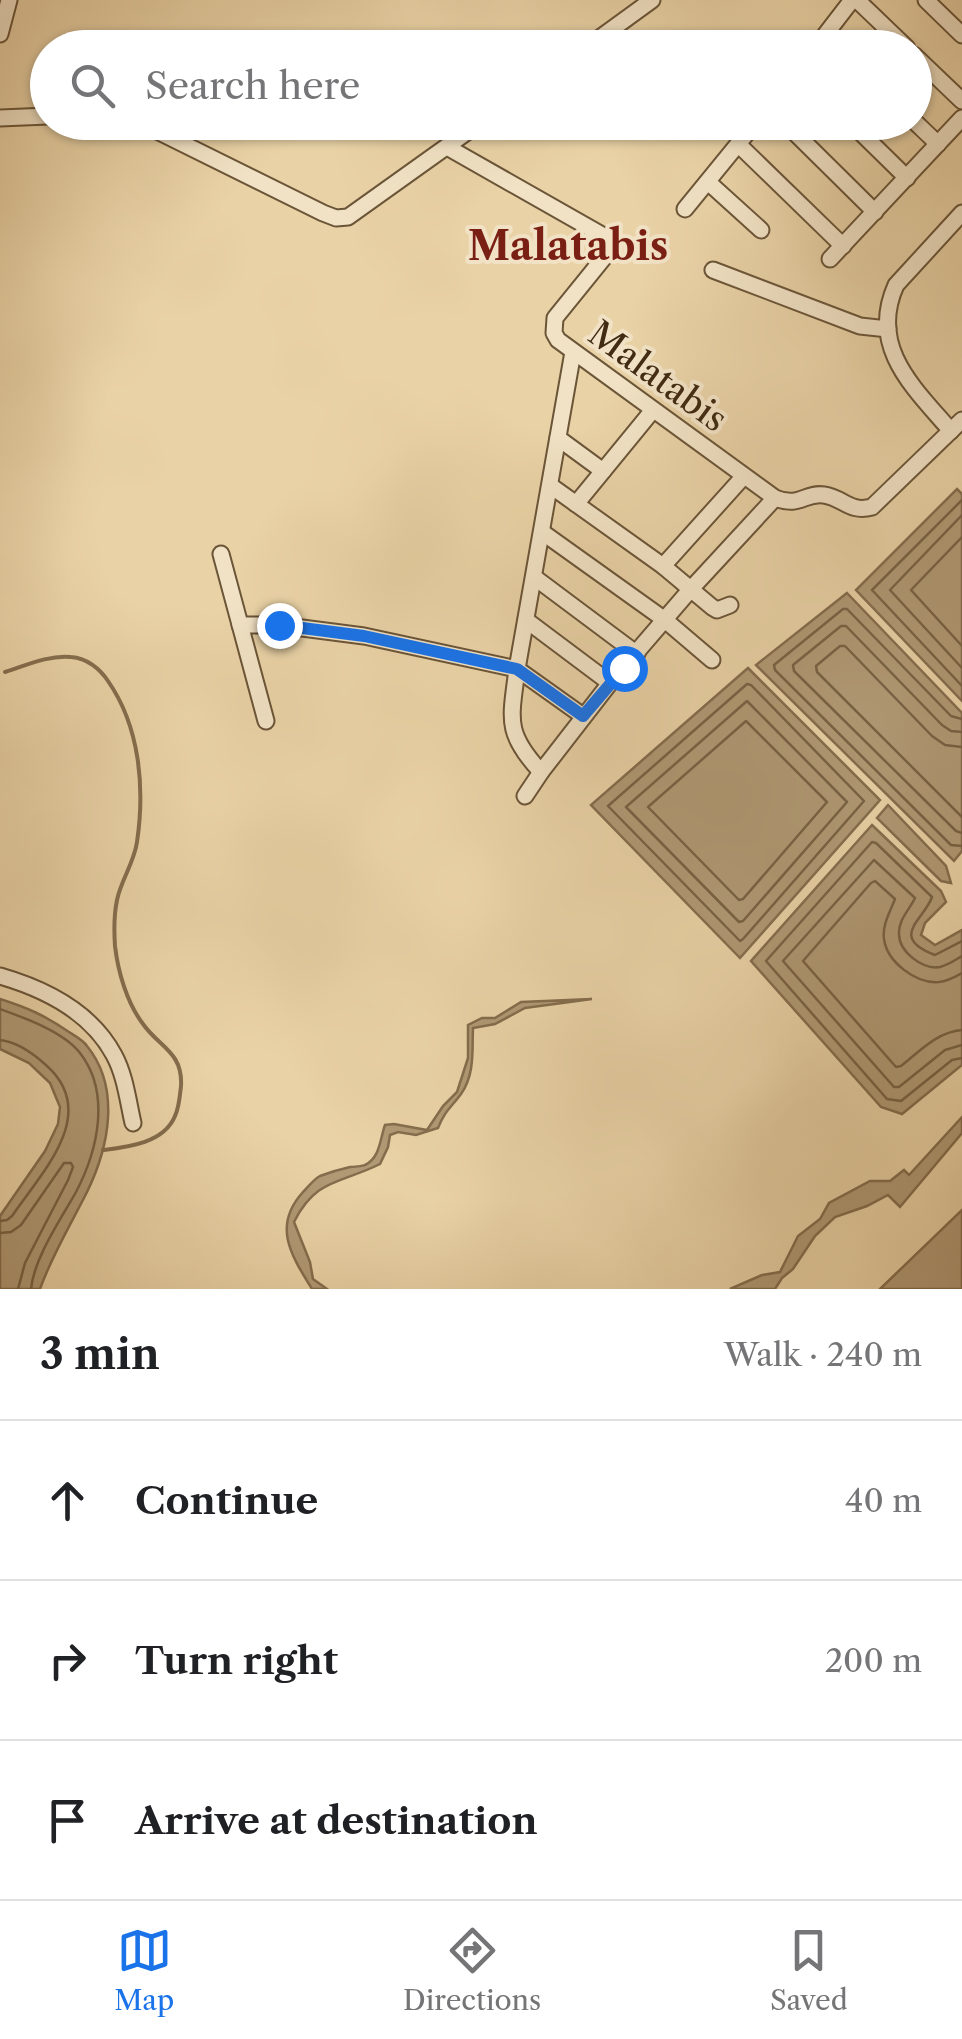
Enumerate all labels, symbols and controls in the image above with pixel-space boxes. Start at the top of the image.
search box [30,30,932,140]
icon: search [65,58,120,113]
text: Search here [145,62,360,109]
district label: Malatabis [468,221,668,270]
street label: Malatabis [581,312,735,440]
route end [257,603,303,649]
route start [602,646,648,692]
text: 3 min [40,1328,160,1380]
text: Walk · 240 m [724,1335,922,1374]
icon: ahead [40,1473,95,1528]
text: Continue [135,1477,318,1524]
text: 40 m [845,1481,922,1520]
icon: right [40,1633,95,1688]
text: Turn right [135,1637,338,1684]
text: 200 m [825,1641,922,1680]
icon: arrive [40,1793,95,1848]
text: Arrive at destination [135,1797,538,1844]
tab: Map [114,1923,174,2017]
tab: Directions [403,1923,541,2017]
tab: Saved [770,1923,848,2017]

